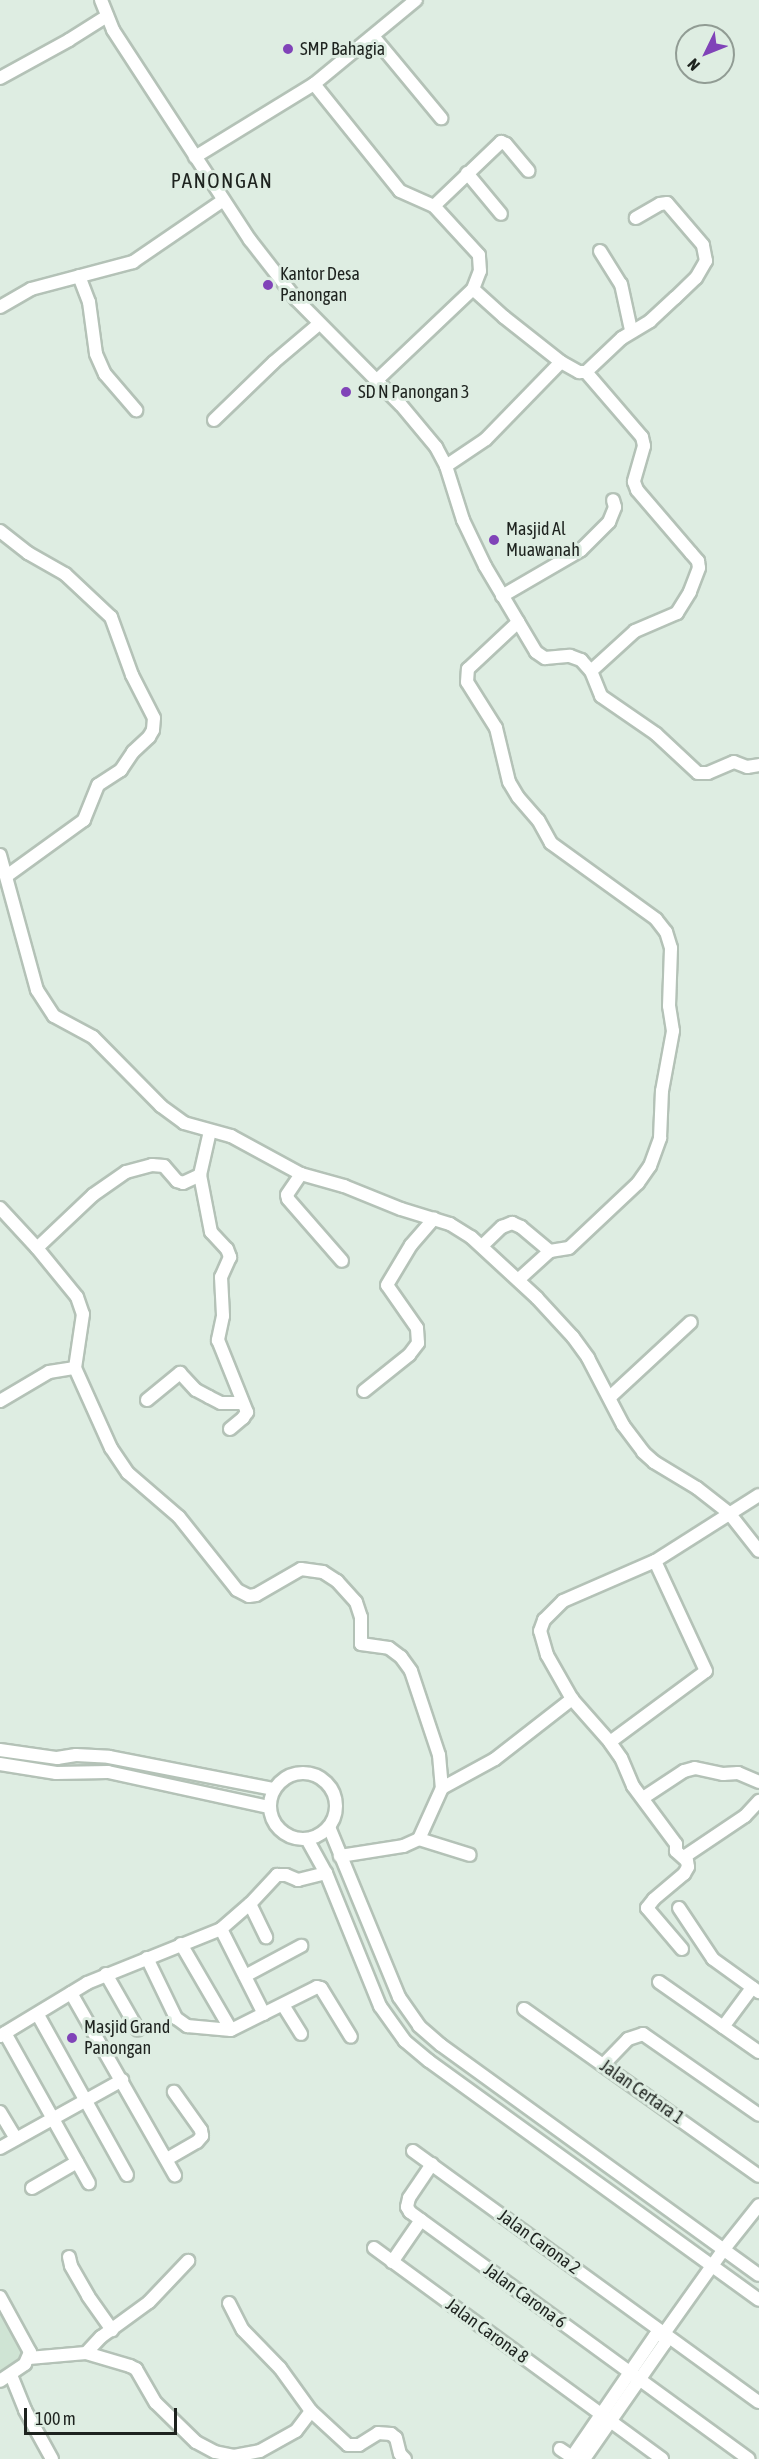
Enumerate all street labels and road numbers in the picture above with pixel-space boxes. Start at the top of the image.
street label: Jalan Certara 1 [596,2055,688,2129]
street label: Jalan Carona 2 [494,2205,584,2279]
street label: Jalan Carona 6 [480,2259,570,2333]
street label: Jalan Carona 8 [442,2294,532,2368]

